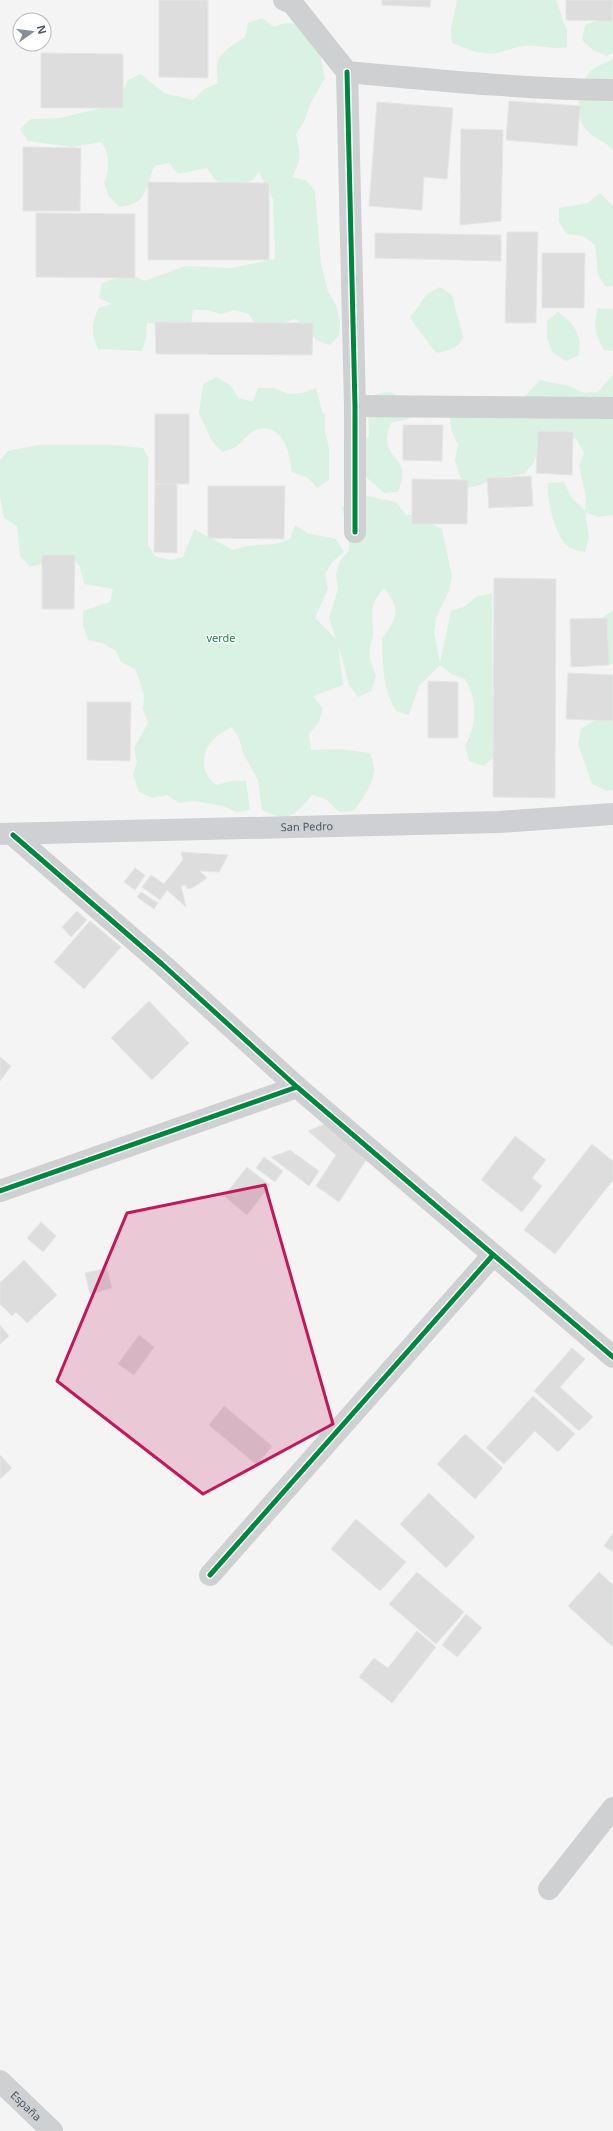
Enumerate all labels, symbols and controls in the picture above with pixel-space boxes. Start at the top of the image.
north arrow [12,12,52,52]
text: N [34,23,51,36]
park label: verde [206,630,236,645]
street label: San Pedro [280,818,334,834]
street label: España [8,2087,45,2124]

